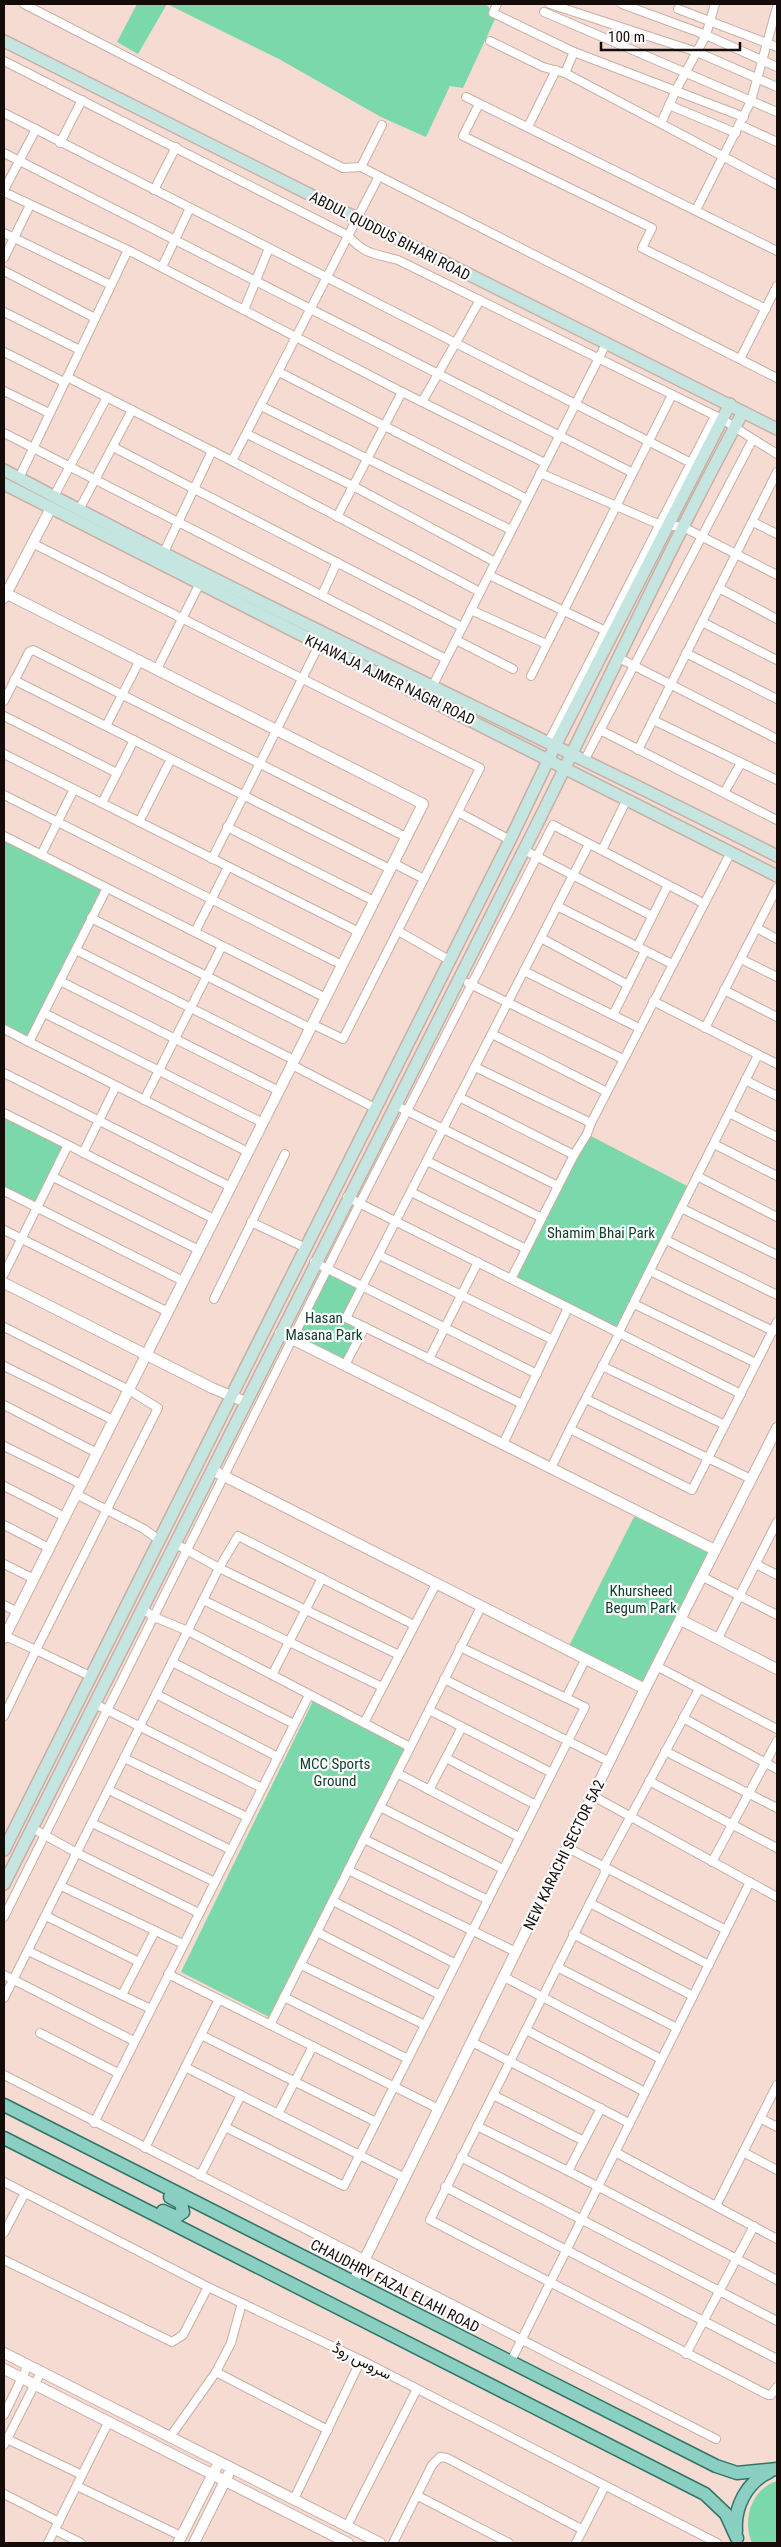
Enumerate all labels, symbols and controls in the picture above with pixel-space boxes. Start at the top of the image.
scale bar [601,20,740,52]
text: 100 m [608,28,645,46]
street label: ABDUL QUDDUS BIHARI ROAD [307,188,473,284]
street label: KHAWAJA AJMER NAGRI ROAD [302,631,478,729]
park label: Shamim Bhai Park [547,1224,655,1242]
park label: Hasan Masana Park [285,1309,363,1344]
park label: Khursheed Begum Park [605,1582,677,1617]
park label: MCC Sports Ground [300,1755,371,1790]
street label: NEW KARACHI SECTOR 5A2 [520,1777,608,1933]
street label: CHAUDHRY FAZAL ELAHI ROAD [307,2235,483,2337]
street label: سروس روڈ [329,2338,395,2385]

